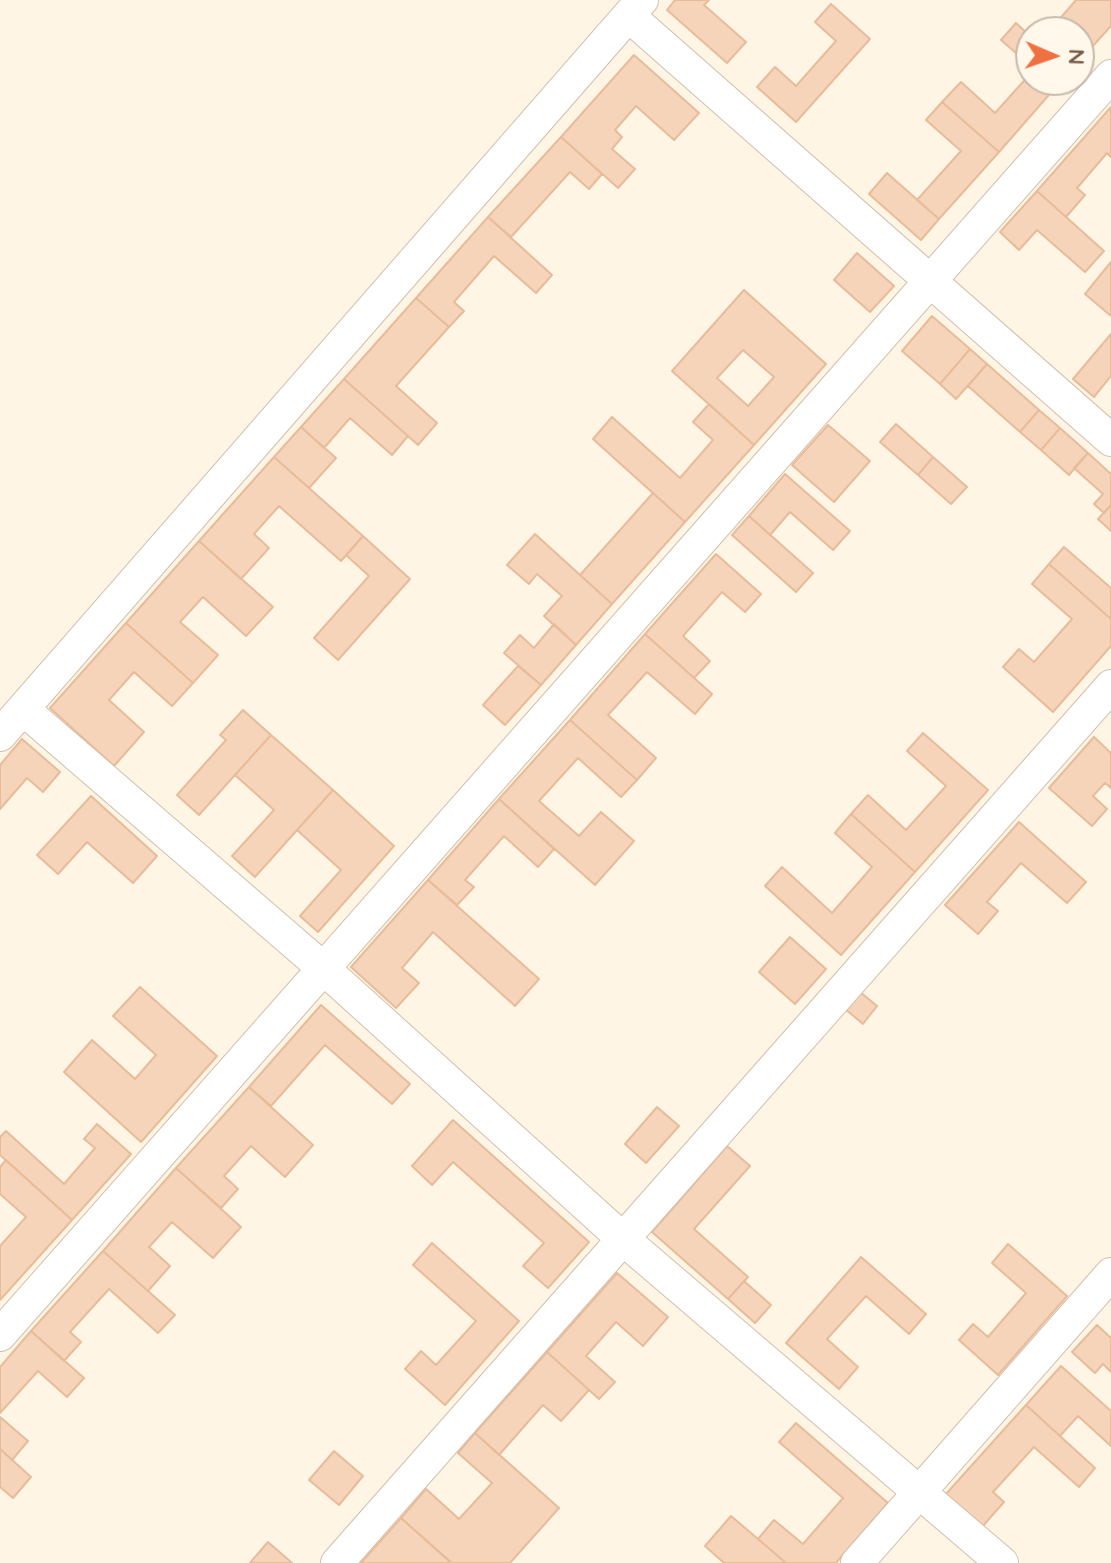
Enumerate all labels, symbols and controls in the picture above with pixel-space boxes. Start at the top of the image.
north arrow [1015,16,1095,96]
text: N [1063,48,1091,65]

